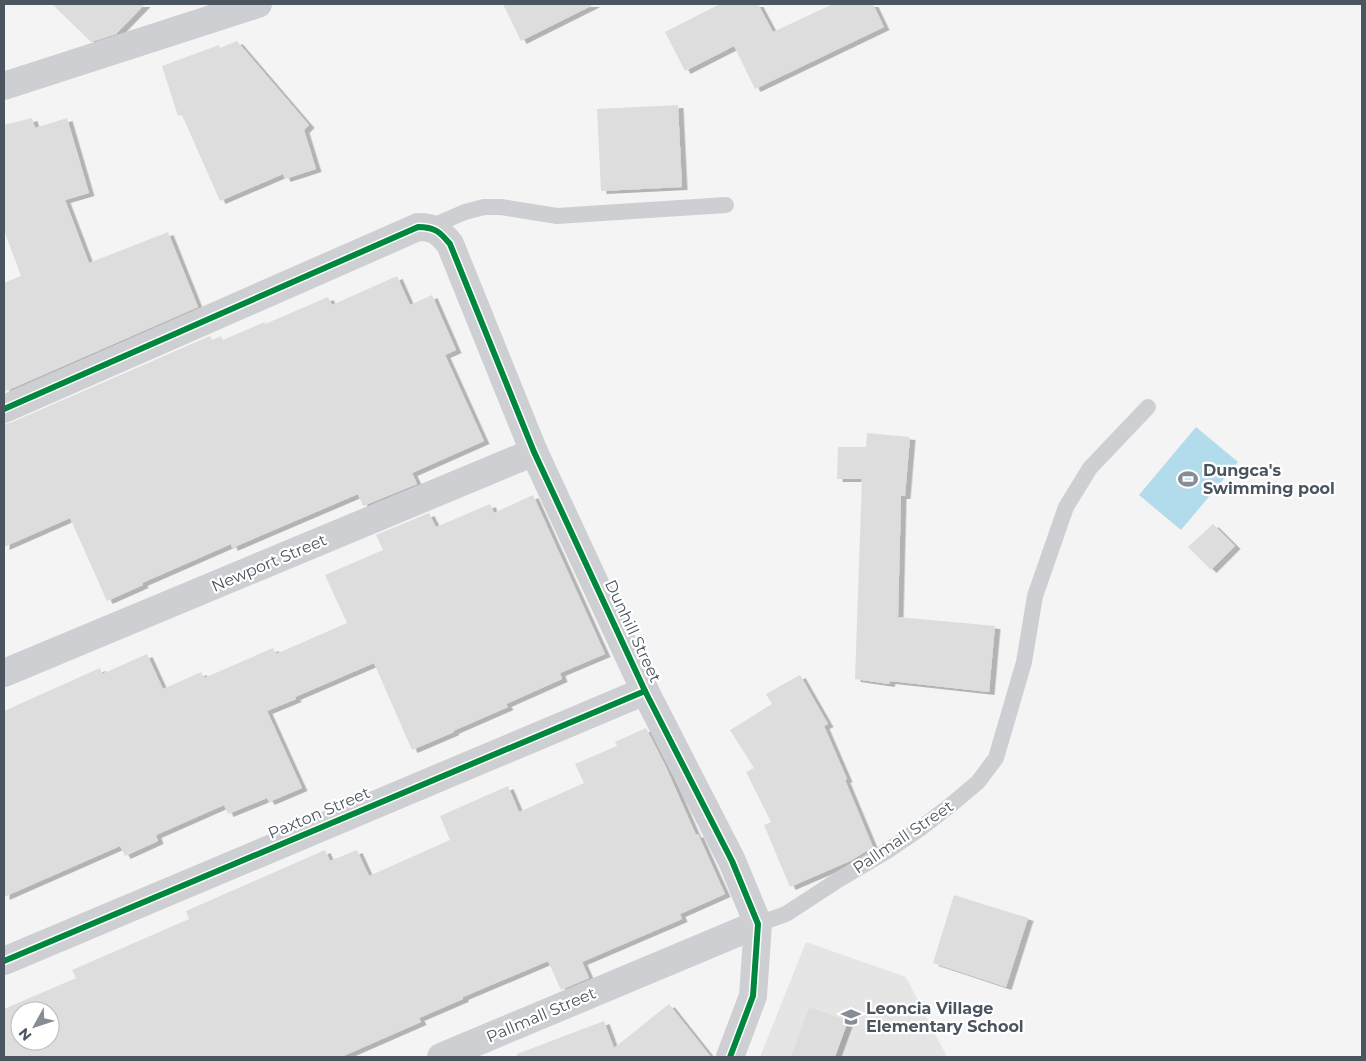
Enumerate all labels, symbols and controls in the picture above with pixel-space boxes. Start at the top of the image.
place label: Dungca's Swimming pool [1203,461,1335,498]
sports icon: Dungca's Swimming pool [1177,468,1199,490]
street label: Newport Street [209,530,330,596]
street label: Dunhill Street [601,577,665,686]
street label: Paxton Street [265,783,373,843]
street label: Pallmall Street [849,796,957,878]
street label: Pallmall Street [483,983,599,1047]
place label: Leoncia Village Elementary School [866,999,1024,1036]
north arrow [10,1001,60,1051]
school or university icon: Leoncia Village Elementary School [840,1006,862,1028]
text: N [15,1024,36,1044]

